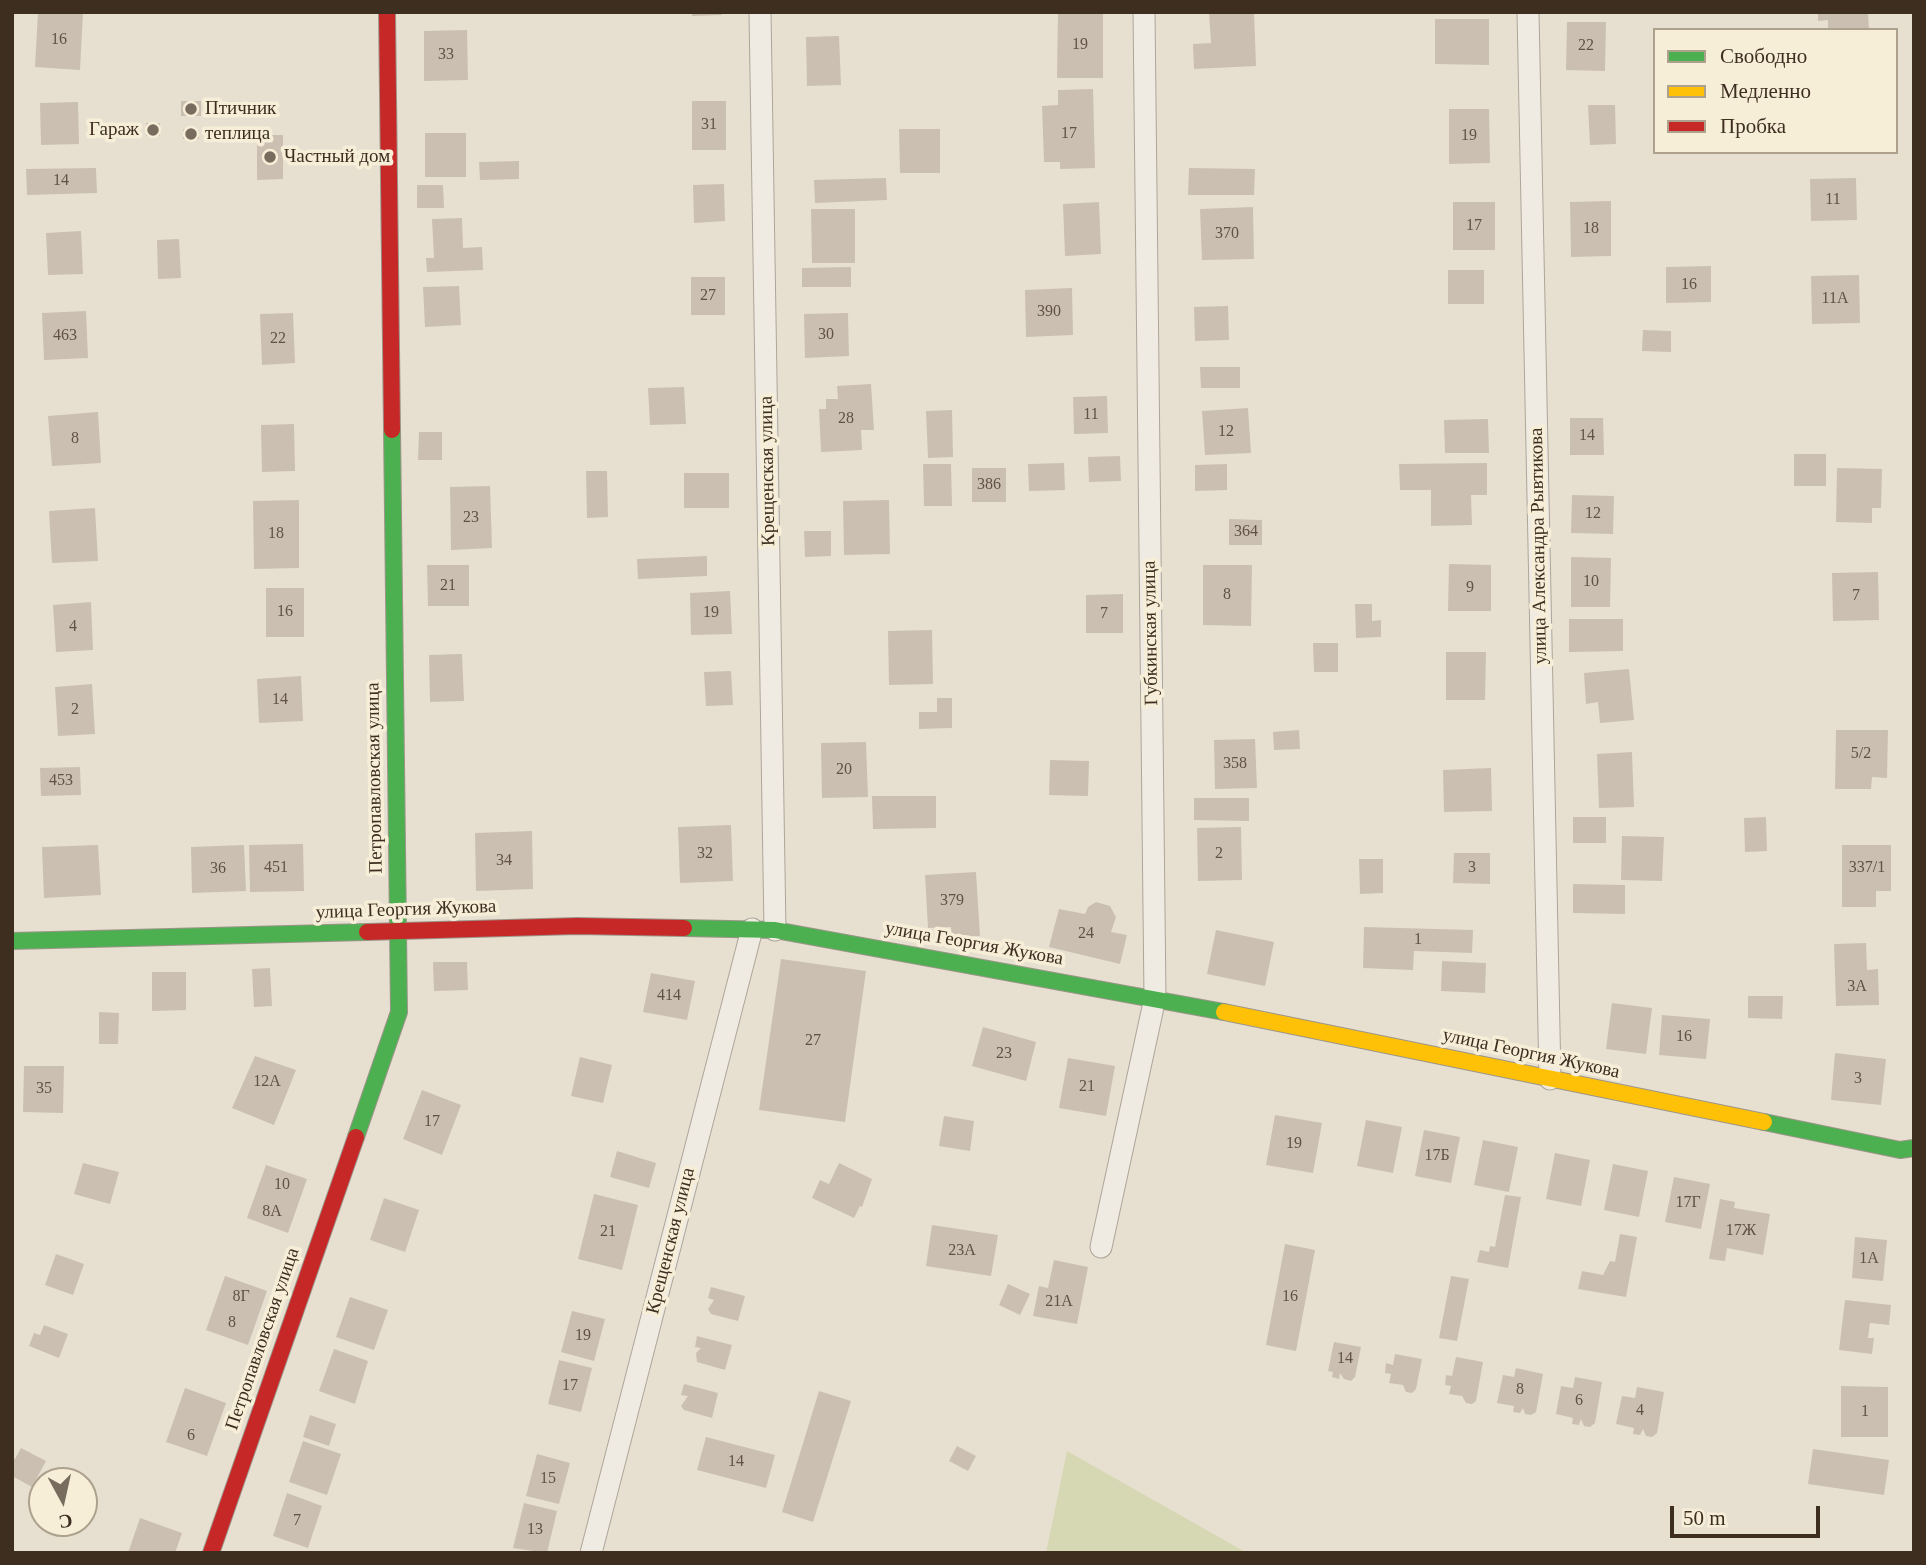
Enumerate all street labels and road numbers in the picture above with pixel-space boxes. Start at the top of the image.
street label: Крещенская улица [755,396,781,546]
street label: улица Александра Рывтикова [1526,427,1552,665]
street label: Губкинская улица [1138,560,1164,706]
street label: Петропавловская улица [362,682,388,874]
street label: улица Георгия Жукова [315,895,497,925]
street label: улица Георгия Жукова [883,917,1065,971]
street label: улица Георгия Жукова [1440,1024,1622,1084]
street label: Крещенская улица [642,1165,700,1317]
street label: Петропавловская улица [221,1245,305,1433]

